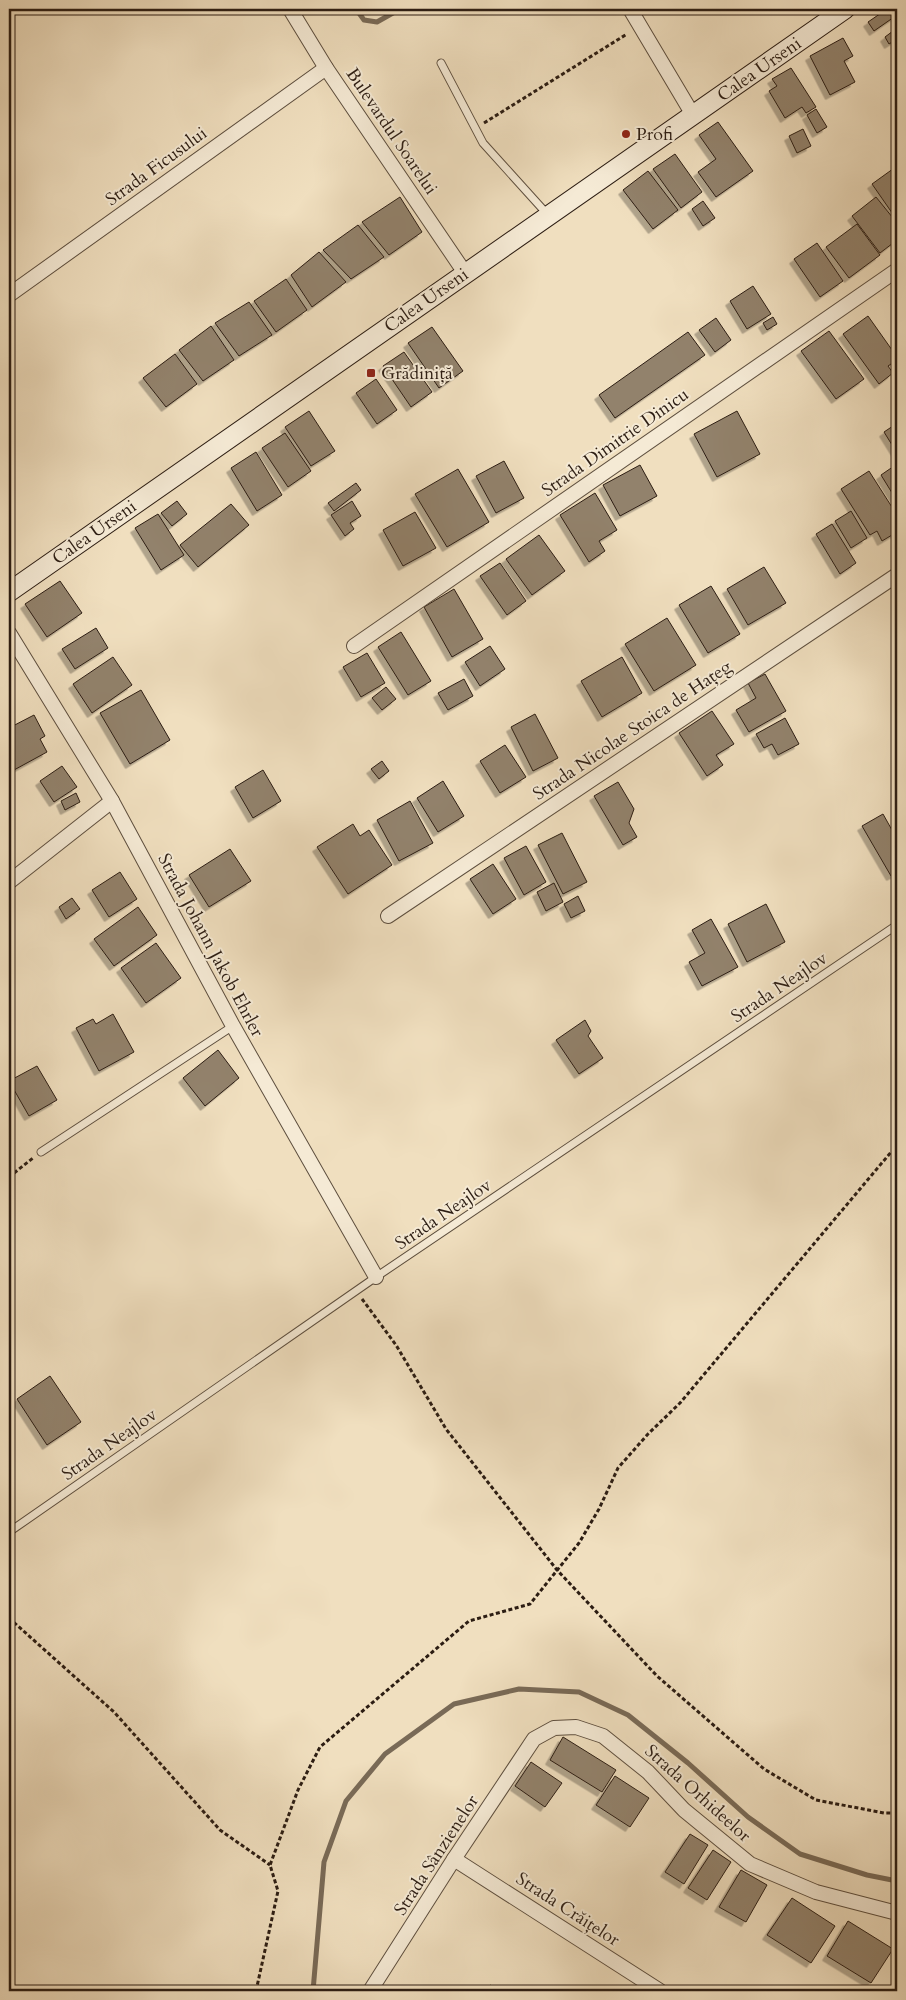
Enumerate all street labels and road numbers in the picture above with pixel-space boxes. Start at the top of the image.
street label: Calea Urseni [712,31,806,108]
street label: Bulevardul Soarelui [340,63,443,200]
street label: Strada Ficusului [100,121,212,212]
street label: Calea Urseni [379,262,473,339]
street label: Strada Dimitrie Dinicu [537,382,694,503]
street label: Calea Urseni [47,494,141,571]
street label: Strada Nicolae Stoica de Hațeg [528,654,737,806]
street label: Strada Johann Jakob Ehrler [151,849,270,1042]
street label: Strada Neajlov [726,946,833,1029]
street label: Strada Neajlov [390,1173,497,1256]
street label: Strada Neajlov [57,1402,163,1486]
street label: Strada Orhideelor [639,1739,757,1848]
street label: Strada Sânzienelor [388,1790,485,1920]
street label: Strada Crăițelor [511,1867,625,1953]

